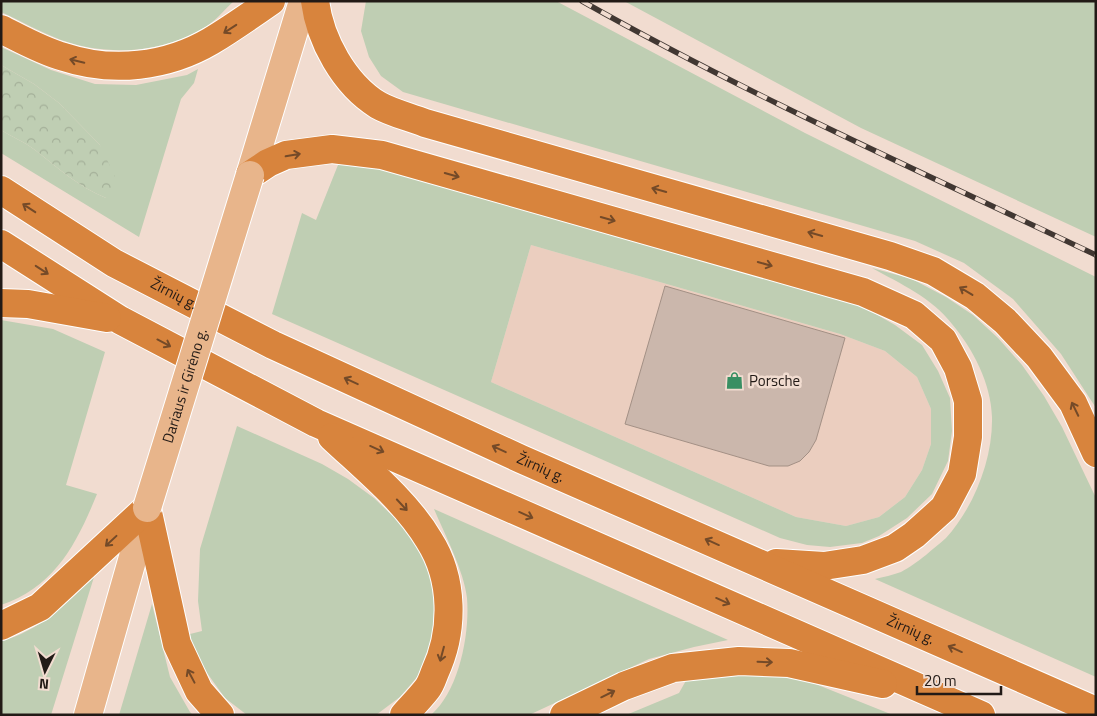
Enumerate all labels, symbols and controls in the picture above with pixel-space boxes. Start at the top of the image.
one-way arrow [224,24,238,34]
one-way arrow [69,55,85,65]
one-way arrow [285,149,301,159]
one-way arrow [444,170,460,180]
one-way arrow [651,184,667,194]
one-way arrow [22,203,36,213]
one-way arrow [600,215,616,225]
one-way arrow [807,229,823,239]
one-way arrow [756,259,772,269]
one-way arrow [35,266,49,276]
street label: Žirnių g. [147,272,202,315]
one-way arrow [960,285,974,295]
street label: Dariaus ir Girėno g. [156,325,213,446]
one-way arrow [156,338,171,348]
place label: Porsche [749,369,800,392]
shop icon: Porsche [725,371,745,391]
one-way arrow [344,376,359,386]
one-way arrow [1070,402,1079,417]
one-way arrow [492,443,507,453]
one-way arrow [369,445,384,455]
street label: Žirnių g. [513,447,569,488]
one-way arrow [396,499,408,511]
one-way arrow [518,510,533,520]
one-way arrow [105,535,118,547]
one-way arrow [705,537,720,547]
one-way arrow [715,596,730,606]
street label: Žirnių g. [883,609,939,650]
one-way arrow [948,644,963,654]
one-way arrow [437,645,446,661]
north arrow [20,646,70,696]
one-way arrow [756,657,773,667]
scale bar [917,664,1001,696]
one-way arrow [186,668,196,683]
text: 20 m [924,669,957,692]
text: N [38,674,50,695]
one-way arrow [600,688,615,698]

